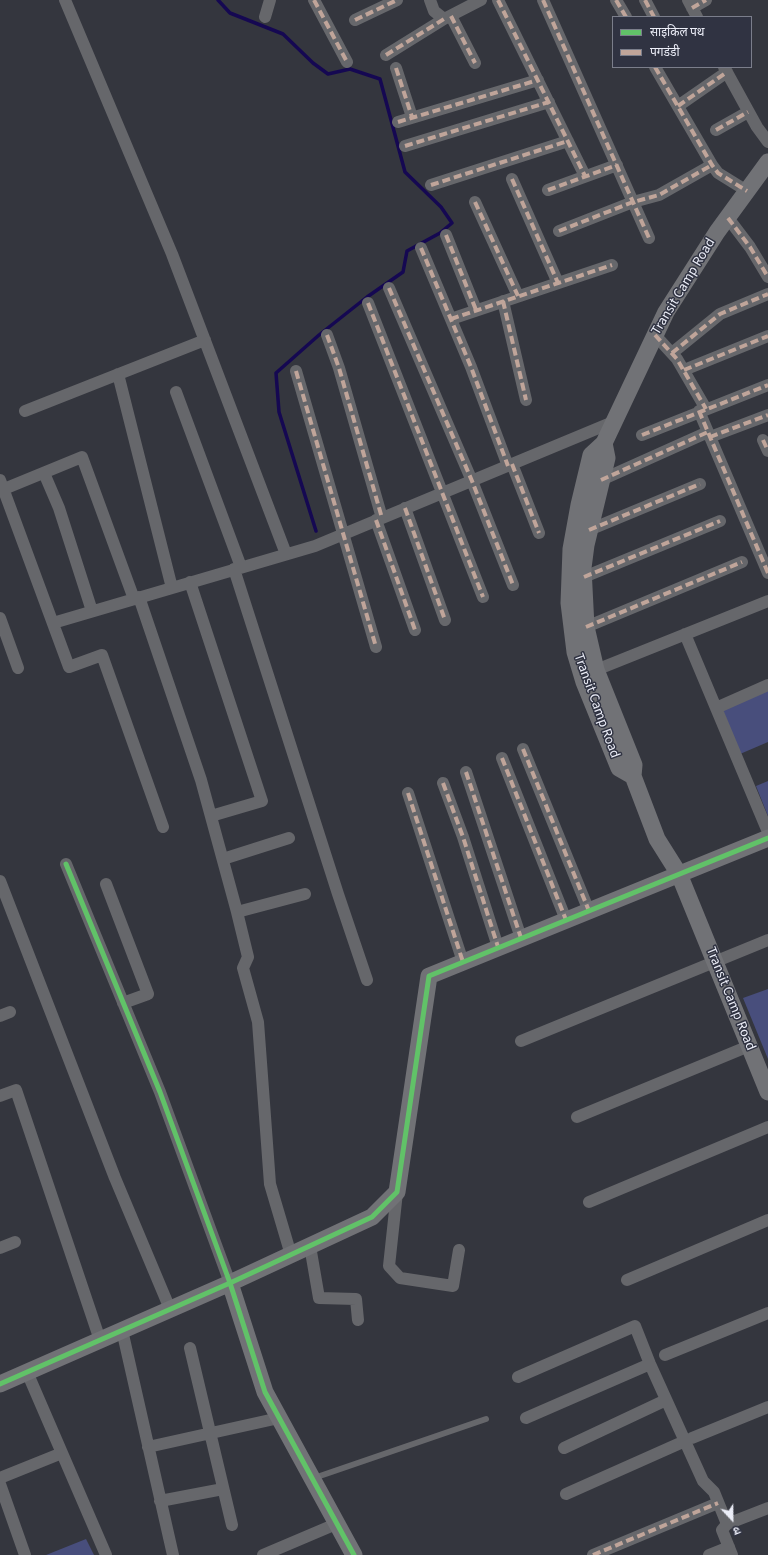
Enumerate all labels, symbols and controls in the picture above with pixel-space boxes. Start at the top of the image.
legend [612,16,752,68]
text: साइकिल पथ [650,24,704,41]
text: पगडंडी [650,44,680,61]
street label: Transit Camp Road [648,235,720,339]
street label: Transit Camp Road [569,651,623,761]
street label: Transit Camp Road [702,945,758,1053]
north arrow [712,1499,752,1539]
text: उ [731,1522,742,1539]

